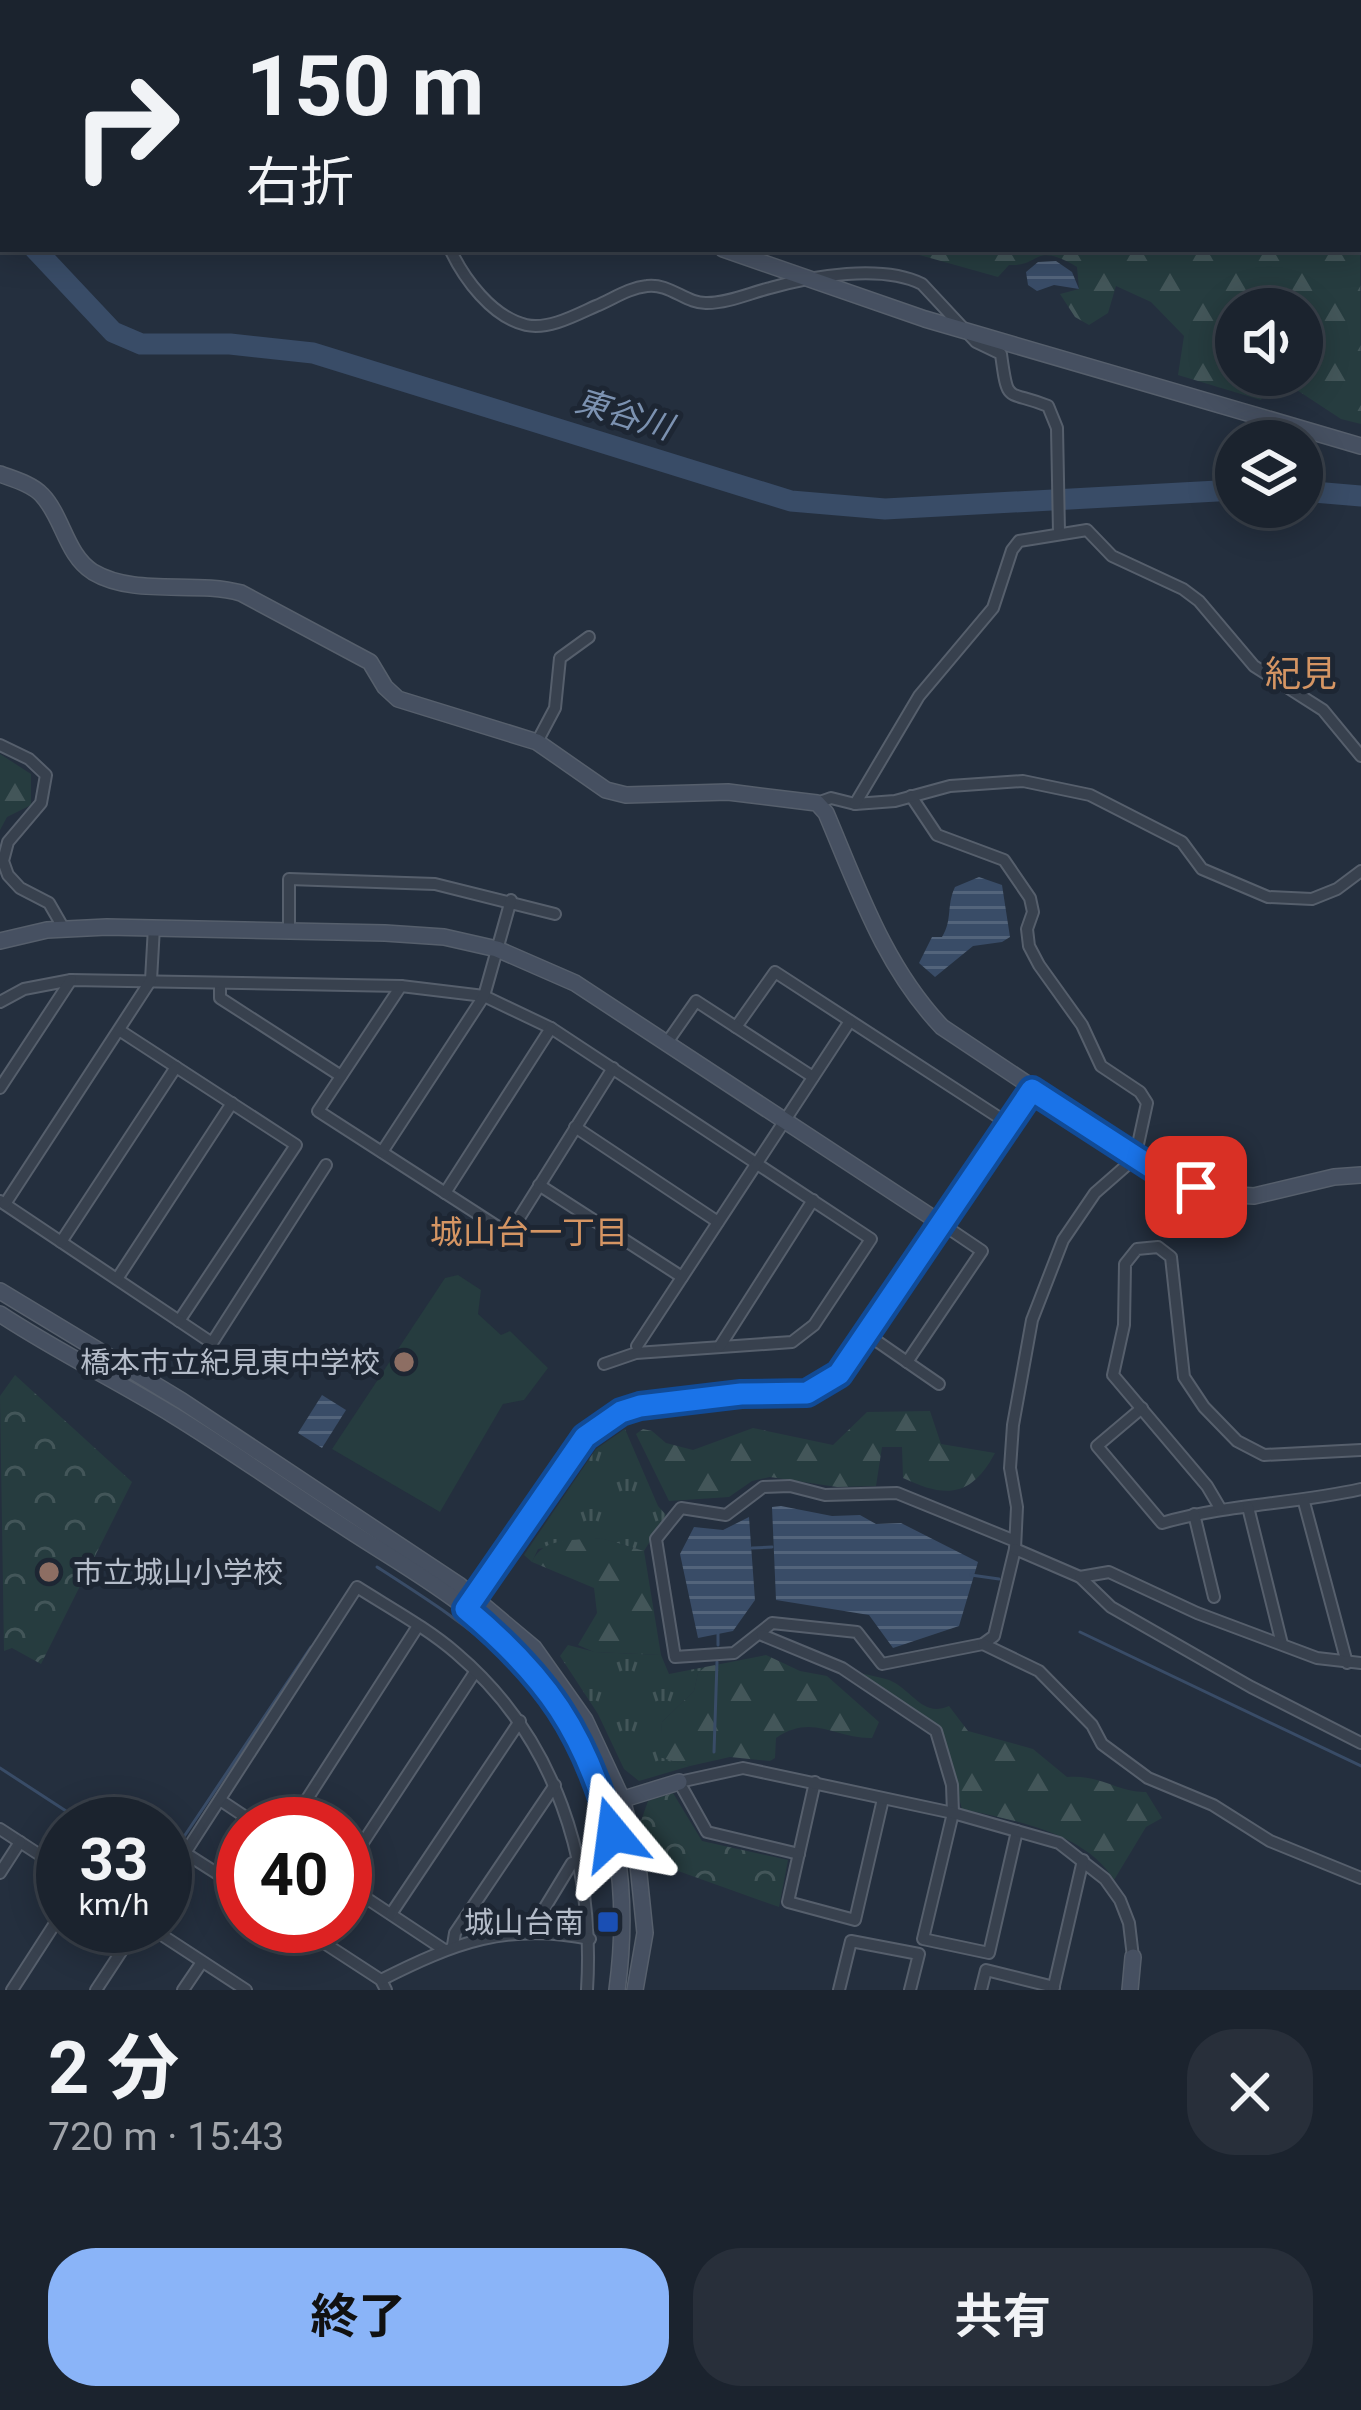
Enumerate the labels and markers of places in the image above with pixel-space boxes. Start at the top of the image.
pin [1145,1136,1247,1238]
place label: 橋本市立紀見東中学校 [80,1345,380,1380]
marker: 橋本市立紀見東中学校 [391,1349,417,1375]
place label: 市立城山小学校 [73,1555,283,1590]
marker: 市立城山小学校 [36,1559,62,1585]
place label: 城山台南 [464,1905,584,1940]
marker: 城山台南 [595,1909,621,1935]

